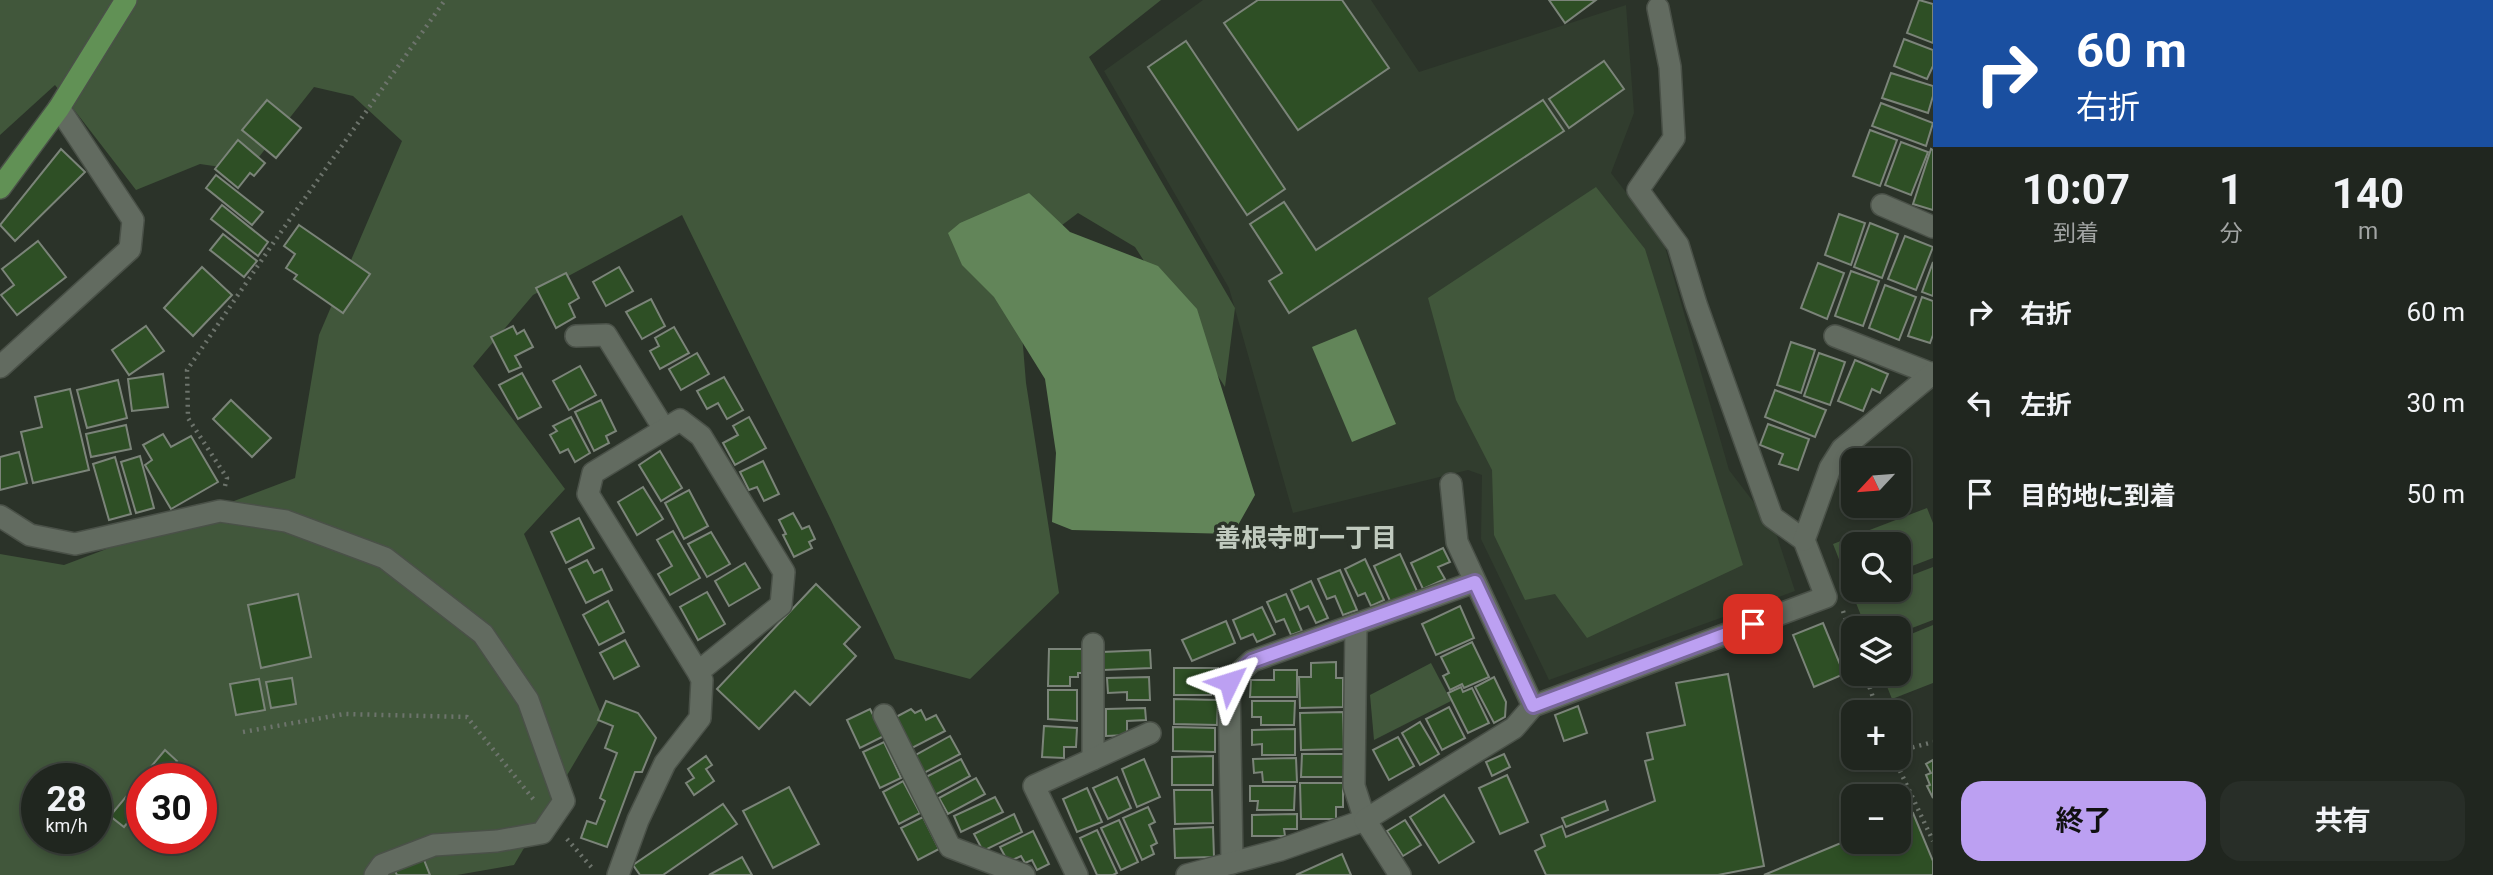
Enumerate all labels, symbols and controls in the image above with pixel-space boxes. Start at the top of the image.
text: 60 m [2076,22,2187,79]
icon: right [1961,28,2052,119]
text: 右折 [2076,88,2140,126]
text: 10:07 [2022,165,2130,214]
text: 1 [2219,165,2243,214]
text: 140 [2332,169,2404,218]
text: m [2358,218,2378,245]
text: 到着 [2053,220,2099,247]
text: 分 [2219,220,2242,247]
icon: right [1961,293,1999,331]
text: 60 m [2407,297,2465,327]
text: 右折 [2020,299,2072,329]
icon: left [1961,384,1999,422]
text: 30 m [2407,388,2465,418]
text: 左折 [2020,390,2072,420]
north arrow [1841,448,1911,518]
map controls [1841,448,1911,854]
icon: arrive [1961,475,1999,513]
text: 50 m [2407,479,2465,509]
text: 目的地に到着 [2020,481,2176,511]
district label: 善根寺町一丁目 [1215,523,1397,553]
button: search [1841,532,1911,602]
pin [1723,594,1783,654]
icon: arrive [1734,605,1772,643]
button: layers [1841,616,1911,686]
position arrow [1192,645,1266,719]
button: + [1841,700,1911,770]
speed limit sign: 30 [126,763,217,854]
text: 28 [46,779,87,820]
button: 終了 [1961,781,2206,861]
button: 共有 [2220,781,2465,861]
button: − [1841,784,1911,854]
text: km/h [45,815,88,836]

